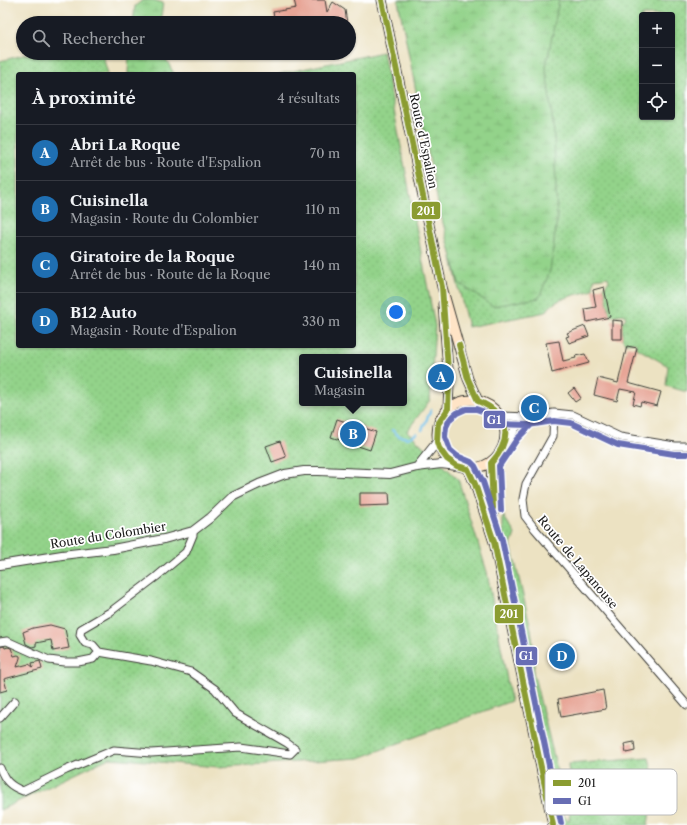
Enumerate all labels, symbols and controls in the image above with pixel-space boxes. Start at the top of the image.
map controls [639,12,675,120]
button: + [639,12,675,48]
search box [16,16,356,60]
icon: search [30,27,52,49]
text: Rechercher [62,29,145,48]
button: − [639,48,675,84]
button: locate [639,84,675,120]
text: À proximité [32,88,136,108]
text: 4 résultats [277,90,340,106]
street label: Route d'Espalion [407,92,442,190]
text: Abri La Roque [70,135,180,154]
text: A [40,145,50,161]
text: 70 m [310,145,340,161]
text: Arrêt de bus · Route d'Espalion [70,154,261,170]
text: Cuisinella [70,191,148,210]
text: B [40,201,50,217]
text: 110 m [305,201,340,217]
line badge: 201 [411,201,441,220]
text: 201 [417,204,435,218]
text: Magasin · Route du Colombier [70,210,259,226]
text: Giratoire de la Roque [70,247,235,266]
text: C [40,257,50,273]
text: 140 m [303,257,340,273]
text: Arrêt de bus · Route de la Roque [70,266,270,282]
your location [386,302,406,322]
text: B12 Auto [70,303,137,322]
text: D [39,313,51,329]
text: 330 m [302,313,340,329]
text: Magasin · Route d'Espalion [70,322,237,338]
popup [299,354,407,406]
pin: A [428,362,454,392]
text: Cuisinella [314,363,392,382]
text: Magasin [314,382,365,398]
pin: C [521,393,547,423]
line badge: G1 [483,410,506,429]
text: G1 [487,413,501,427]
pin: B [340,419,366,449]
street label: Route de Lapanouse [535,512,622,612]
street label: Route du Colombier [49,518,167,552]
line badge: 201 [494,604,524,624]
text: 201 [500,607,518,621]
pin: D [549,641,575,671]
line badge: G1 [515,646,538,666]
text: G1 [519,649,533,663]
legend [545,769,677,815]
text: 201 [578,776,596,790]
text: G1 [578,794,592,808]

